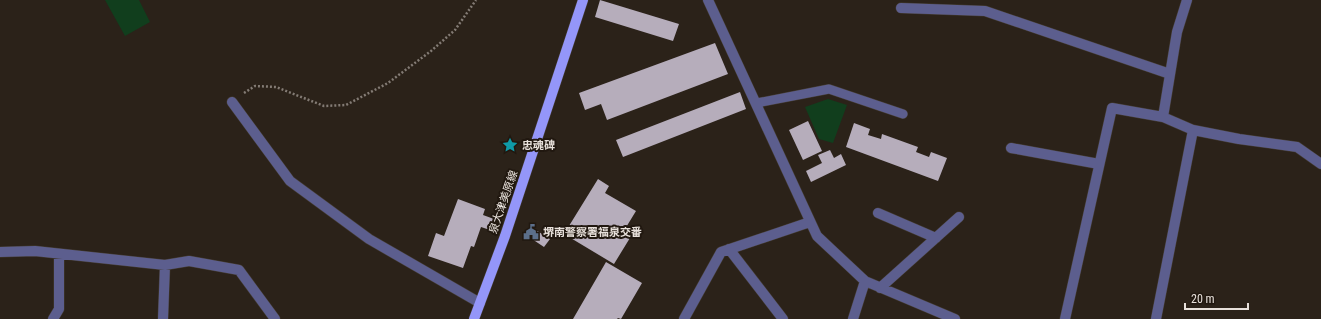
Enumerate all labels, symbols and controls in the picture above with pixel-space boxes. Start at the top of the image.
place icon: 忠魂碑 [501,136,519,154]
place label: 忠魂碑 [522,139,555,152]
street label: 泉大津美原線 [487,169,520,235]
public building icon: 堺南警察署福泉交番 [522,223,540,241]
place label: 堺南警察署福泉交番 [543,226,642,239]
scale bar [1185,285,1248,311]
text: 20 m [1191,292,1215,306]

